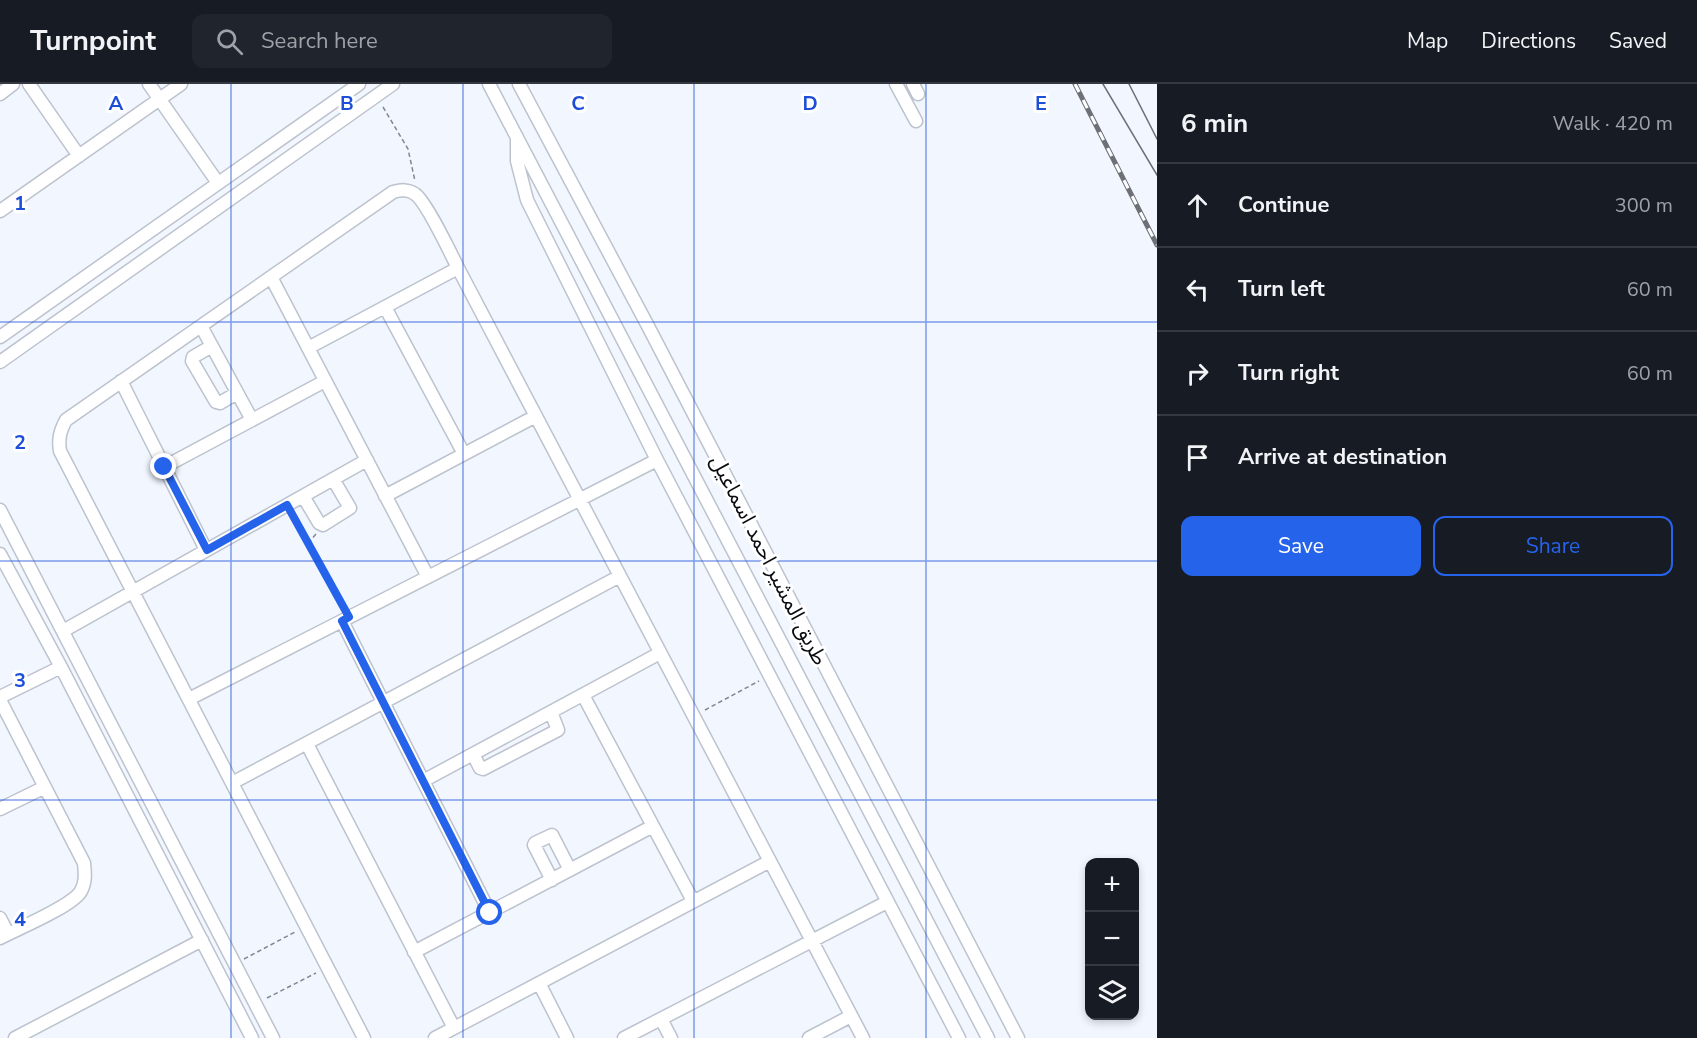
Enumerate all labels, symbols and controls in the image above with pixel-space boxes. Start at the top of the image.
search box [192,14,612,68]
text: Turnpoint [30,22,156,60]
icon: search [213,25,246,58]
text: Search here [261,26,378,56]
text: Map [1407,27,1448,55]
text: Directions [1481,27,1576,55]
text: Saved [1609,27,1667,55]
text: A [109,90,124,117]
text: B [340,90,354,117]
text: C [571,90,585,117]
text: D [802,90,818,117]
text: E [1035,90,1047,117]
text: 6 min [1181,106,1248,141]
text: Walk · 420 m [1553,110,1673,137]
icon: ahead [1181,189,1214,222]
text: 1 [14,190,26,217]
text: Continue [1238,190,1329,220]
text: 300 m [1615,192,1673,219]
icon: left [1181,273,1214,306]
text: Turn left [1238,274,1325,304]
text: 60 m [1627,276,1673,303]
icon: right [1181,357,1214,390]
text: Turn right [1238,358,1339,388]
text: 60 m [1627,360,1673,387]
text: 2 [14,429,26,456]
icon: arrive [1181,441,1214,474]
text: Arrive at destination [1238,442,1447,472]
street label: طريق المشير احمد اسماعيل [704,450,834,670]
route end [150,453,176,479]
button: Save [1181,516,1421,576]
button: Share [1433,516,1673,576]
text: 3 [14,667,26,694]
map controls [1085,858,1139,1020]
button: + [1085,858,1139,912]
route start [476,899,502,925]
text: 4 [14,906,26,933]
button: − [1085,912,1139,966]
button: layers [1085,966,1139,1020]

